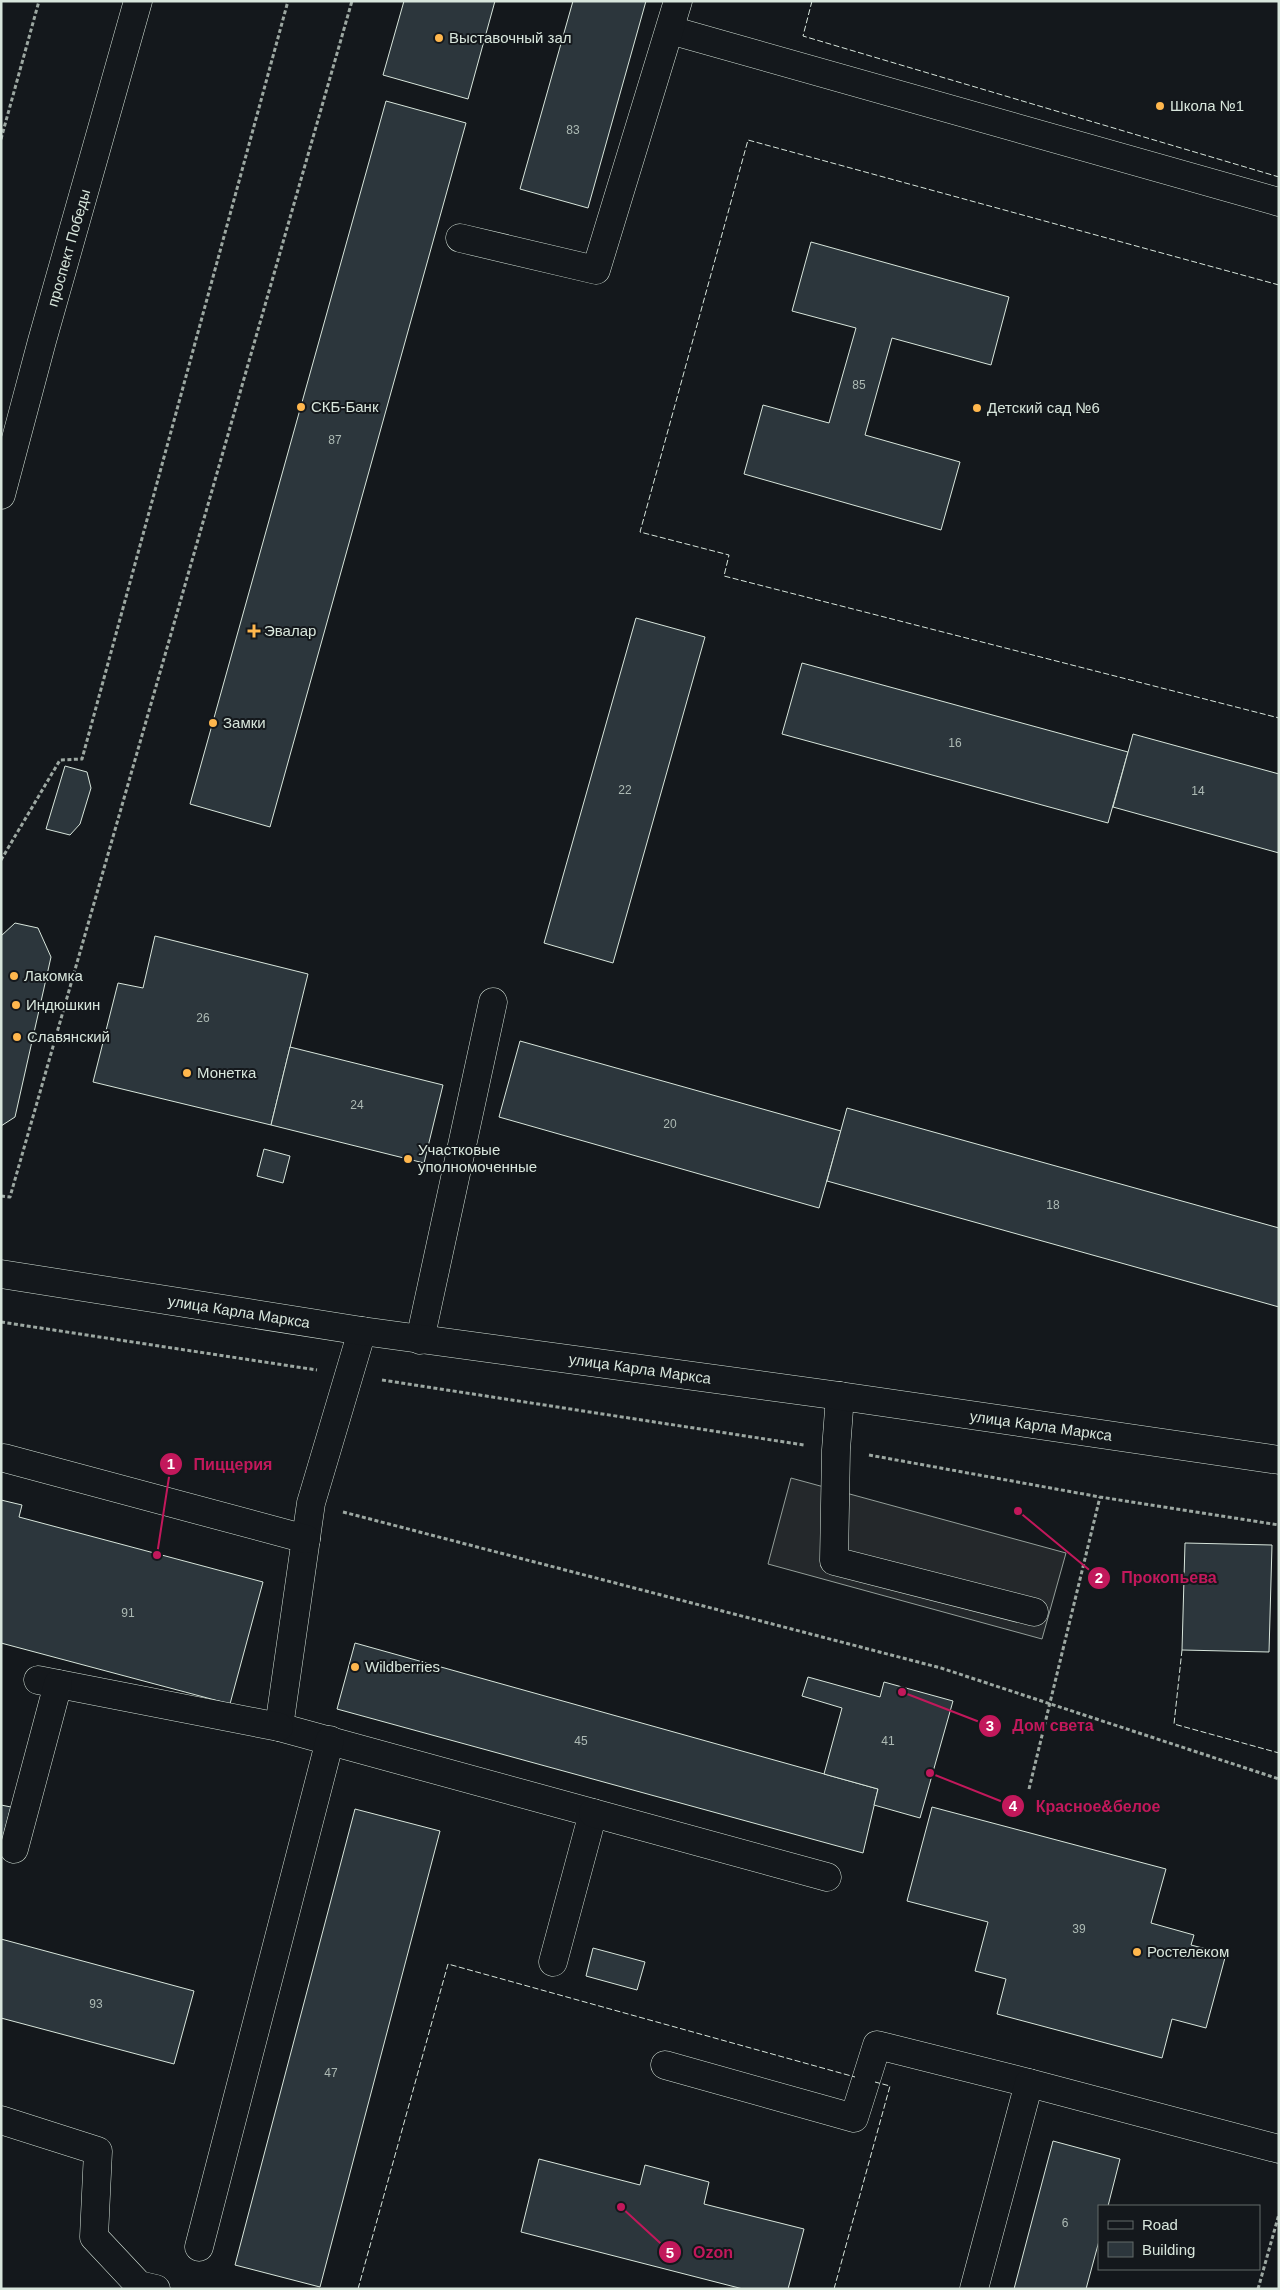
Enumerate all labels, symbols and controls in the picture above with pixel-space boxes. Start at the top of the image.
place label: Выставочный зал [449,29,572,46]
marker: Выставочный зал [433,32,445,44]
place label: Школа №1 [1170,97,1244,114]
marker: Школа №1 [1154,100,1166,112]
house number: 83 [566,123,580,137]
street label: проспект Победы [44,187,93,309]
house number: 85 [852,378,866,392]
place label: СКБ-Банк [311,398,379,415]
place label: Детский сад №6 [987,399,1100,416]
marker: СКБ-Банк [295,401,307,413]
marker: Детский сад №6 [971,402,983,414]
house number: 87 [328,433,342,447]
place label: Эвалар [264,622,316,639]
marker: Эвалар [248,625,260,637]
place label: Замки [223,714,266,731]
marker: Замки [207,717,219,729]
house number: 16 [948,736,962,750]
house number: 22 [618,783,632,797]
house number: 14 [1191,784,1205,798]
place label: Лакомка [24,967,83,984]
marker: Лакомка [8,970,20,982]
place label: Индюшкин [26,996,100,1013]
marker: Индюшкин [10,999,22,1011]
house number: 26 [196,1011,210,1025]
place label: Славянский [27,1028,110,1045]
marker: Славянский [11,1031,23,1043]
place label: Монетка [197,1064,257,1081]
marker: Монетка [181,1067,193,1079]
house number: 24 [350,1098,364,1112]
house number: 20 [663,1117,677,1131]
place label: Участковые уполномоченные [418,1141,537,1175]
marker: Участковые уполномоченные [402,1153,414,1165]
house number: 18 [1046,1198,1060,1212]
street label: улица Карла Маркса [167,1292,312,1331]
street label: улица Карла Маркса [568,1350,713,1387]
street label: улица Карла Маркса [969,1407,1114,1444]
callout: Пиццерия [159,1449,283,1480]
text: 1 [167,1455,175,1472]
text: Пиццерия [194,1456,272,1473]
callout: Прокопьева [1086,1562,1227,1593]
text: 2 [1095,1569,1103,1586]
text: Прокопьева [1121,1569,1217,1586]
house number: 91 [121,1606,135,1620]
place label: Wildberries [365,1658,440,1675]
marker: Wildberries [349,1661,361,1673]
callout: Дом света [977,1710,1103,1741]
text: 3 [986,1717,994,1734]
text: Дом света [1012,1717,1094,1734]
house number: 45 [574,1734,588,1748]
house number: 41 [881,1734,895,1748]
callout: Красное&белое [1000,1790,1170,1821]
text: 4 [1009,1797,1018,1814]
text: Красное&белое [1036,1798,1160,1815]
house number: 39 [1072,1922,1086,1936]
place label: Ростелеком [1147,1943,1229,1960]
marker: Ростелеком [1131,1946,1143,1958]
house number: 93 [89,1997,103,2011]
house number: 47 [324,2066,338,2080]
legend [1098,2205,1260,2270]
house number: 6 [1062,2216,1069,2230]
text: Road [1142,2216,1178,2233]
callout: Ozon [658,2237,743,2268]
text: Building [1142,2241,1195,2258]
text: 5 [666,2244,674,2261]
text: Ozon [693,2244,733,2261]

